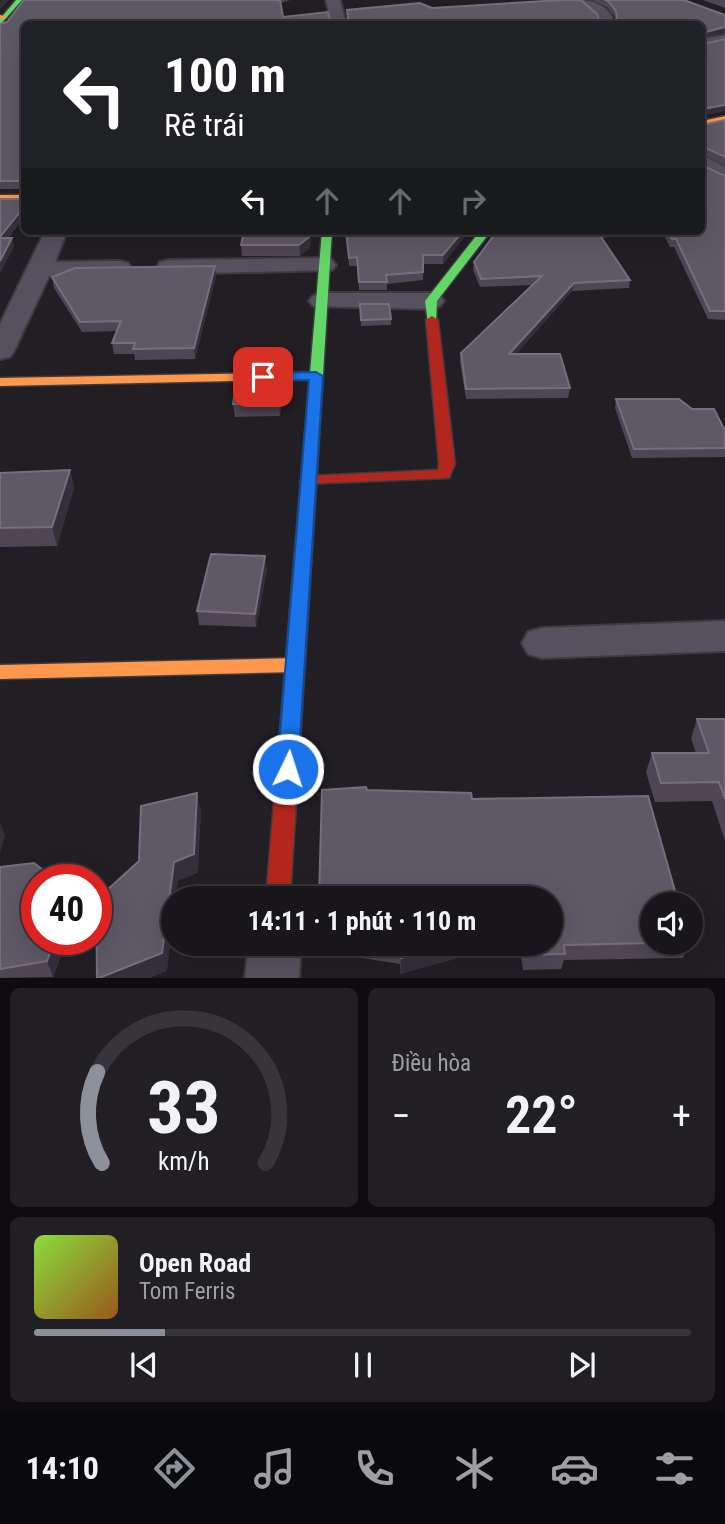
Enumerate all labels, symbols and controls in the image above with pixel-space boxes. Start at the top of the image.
text: 100 m [164,47,286,104]
icon: left [49,49,140,140]
text: Rẽ trái [164,106,245,144]
icon: left [235,182,273,220]
icon: ahead [308,182,346,220]
icon: ahead [381,182,419,220]
icon: right [454,182,492,220]
pin [233,347,293,407]
icon: arrive [244,358,282,396]
position arrow [251,732,325,806]
speed limit sign: 40 [21,864,112,955]
map controls [640,892,703,955]
button: sound [640,892,703,955]
text: 14:11 · 1 phút · 110 m [248,906,476,936]
text: Điều hòa [392,1050,471,1077]
text: 33 [147,1066,221,1152]
text: 22° [505,1085,578,1146]
text: − [392,1094,411,1138]
text: + [672,1094,691,1138]
text: km/h [158,1147,209,1176]
text: Open Road [139,1248,251,1278]
text: Tom Ferris [139,1278,235,1305]
icon: previous [125,1346,163,1384]
icon: pause [344,1346,382,1384]
icon: next [563,1346,601,1384]
icon: directions [150,1444,199,1493]
icon: music [250,1444,299,1493]
icon: phone [350,1444,399,1493]
icon: climate [450,1444,499,1493]
icon: car [550,1444,599,1493]
icon: filters [650,1444,699,1493]
text: 14:10 [26,1449,99,1487]

